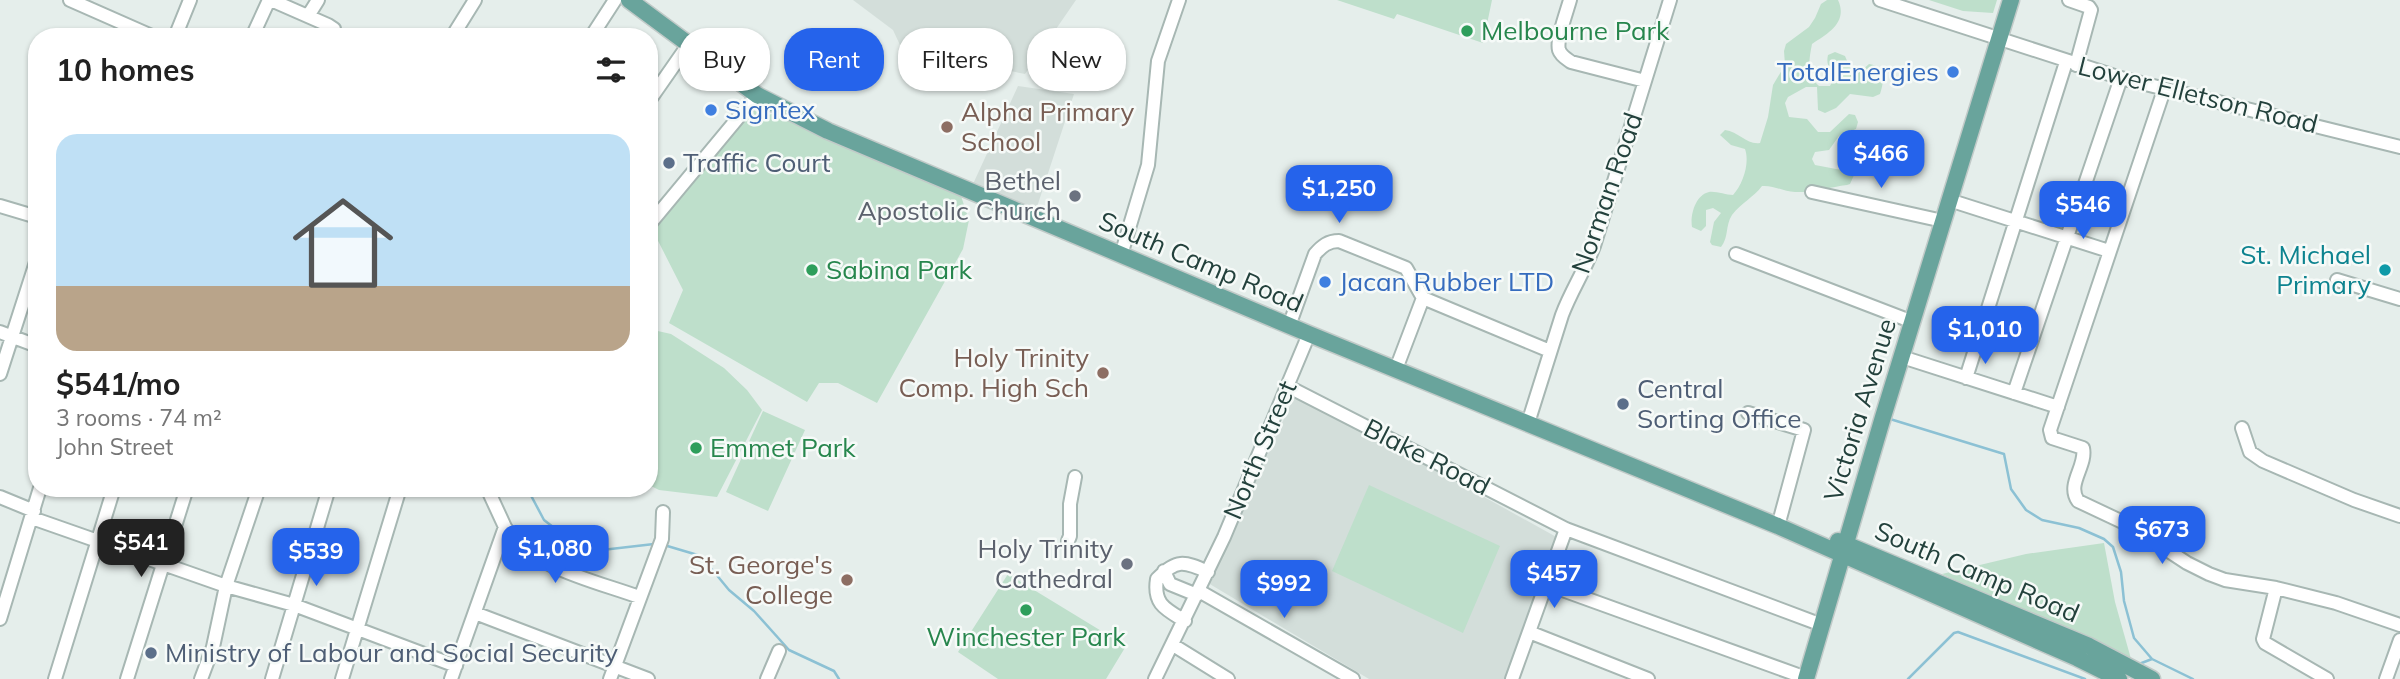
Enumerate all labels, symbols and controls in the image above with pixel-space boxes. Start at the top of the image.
place label: Melbourne Park [1481,14,1670,47]
marker: Melbourne Park [1459,23,1475,39]
chip: Buy [679,28,770,91]
chip: Rent [784,28,884,91]
chip: Filters [898,28,1013,91]
chip: New [1027,28,1126,91]
street label: Lower Elletson Road [2075,49,2321,140]
text: 10 homes [56,51,195,89]
icon: filters [592,51,630,89]
place label: TotalEnergies [1777,55,1939,88]
marker: TotalEnergies [1945,64,1961,80]
place label: Signtex [725,93,815,126]
place label: Alpha Primary School [961,95,1134,158]
marker: Signtex [703,102,719,118]
street label: Norman Road [1564,108,1649,278]
marker: Alpha Primary School [939,119,955,135]
pin: $466 [1840,130,1922,190]
text: $466 [1853,138,1909,167]
place label: Traffic Court [683,146,831,179]
marker: Traffic Court [661,155,677,171]
place label: Bethel Apostolic Church [857,164,1061,227]
pin: $1,250 [1282,166,1396,225]
text: $1,250 [1302,173,1376,202]
icon: home [280,180,406,306]
pin: $546 [2042,182,2124,241]
marker: Bethel Apostolic Church [1067,188,1083,204]
text: $546 [2055,189,2111,218]
street label: South Camp Road [1094,204,1308,320]
place label: St. Michael Primary [2240,238,2371,301]
place label: Sabina Park [826,253,973,286]
marker: Sabina Park [804,262,820,278]
marker: St. Michael Primary [2377,262,2393,278]
place label: Jacan Rubber LTD [1339,265,1554,298]
marker: Jacan Rubber LTD [1317,274,1333,290]
pin: $1,010 [1928,306,2042,366]
street label: Victoria Avenue [1816,314,1903,505]
text: $1,010 [1948,314,2022,343]
place label: Holy Trinity Comp. High Sch [899,341,1089,404]
text: $541/mo [56,365,180,403]
marker: Holy Trinity Comp. High Sch [1095,365,1111,381]
place label: Central Sorting Office [1637,372,1801,435]
street label: North Street [1216,376,1304,524]
marker: Central Sorting Office [1615,396,1631,412]
text: 3 rooms · 74 m² [56,403,222,432]
street label: Blake Road [1359,411,1496,502]
place label: Emmet Park [710,431,856,464]
text: John Street [56,432,173,461]
marker: Emmet Park [688,440,704,456]
pin: $673 [2121,506,2203,566]
street label: South Camp Road [1870,514,2084,630]
text: $673 [2134,514,2190,543]
pin: $541 [100,520,182,579]
pin: $1,080 [498,526,612,585]
text: $541 [113,527,169,556]
pin: $539 [275,528,357,588]
place label: Holy Trinity Cathedral [978,532,1113,595]
text: $1,080 [518,533,592,562]
text: $539 [288,536,344,565]
place label: St. George's College [689,548,833,611]
pin: $457 [1513,550,1595,610]
marker: Holy Trinity Cathedral [1119,556,1135,572]
text: $457 [1526,558,1582,587]
pin: $992 [1243,560,1325,620]
text: $992 [1256,568,1312,597]
marker: St. George's College [839,572,855,588]
marker: Winchester Park [1018,602,1034,618]
place label: Winchester Park [926,620,1126,653]
place label: Ministry of Labour and Social Security [165,636,618,669]
marker: Ministry of Labour and Social Security [143,645,159,661]

